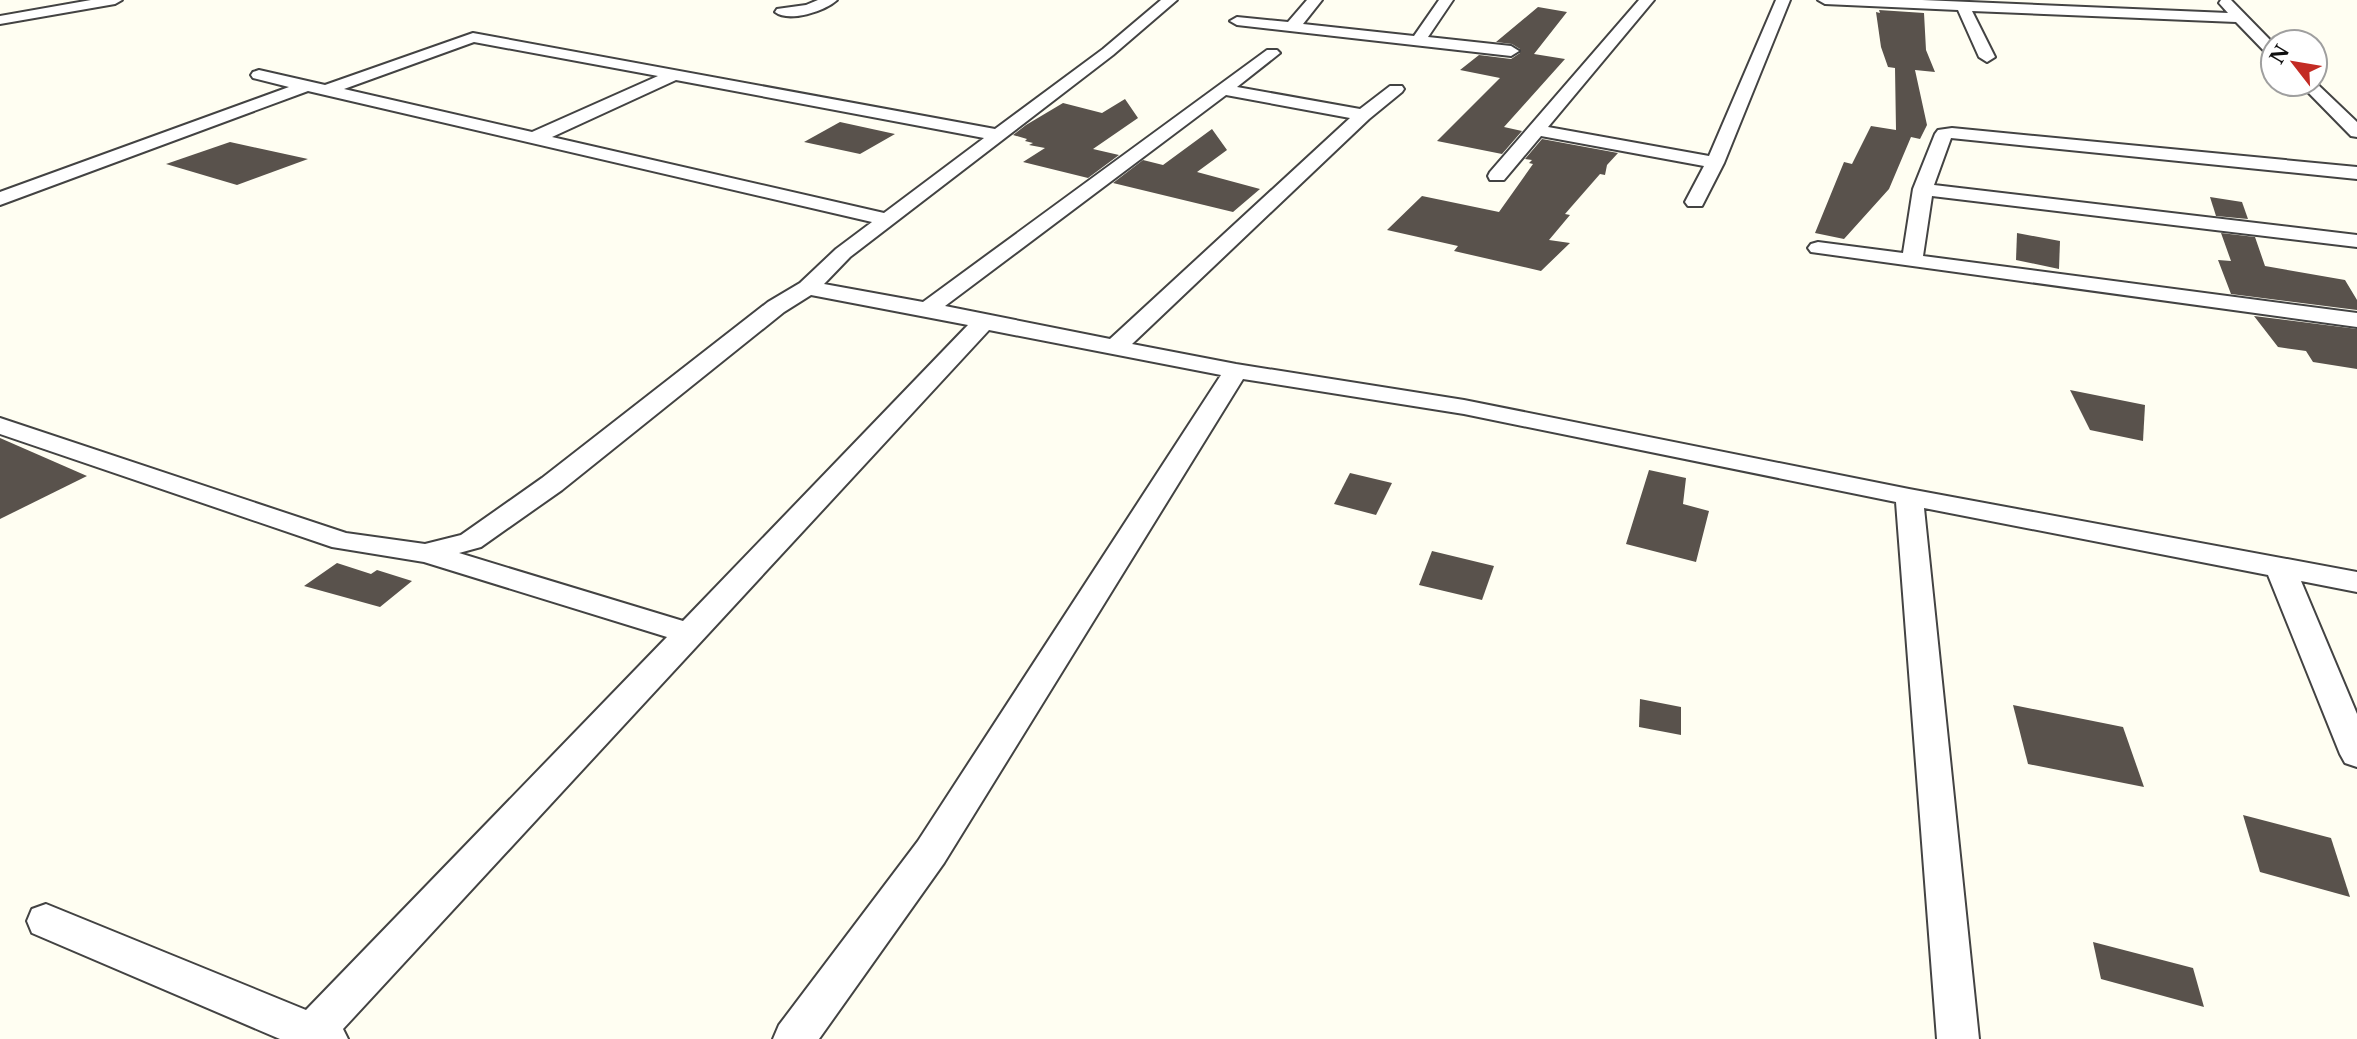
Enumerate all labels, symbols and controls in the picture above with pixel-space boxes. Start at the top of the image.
north arrow [2259,28,2329,98]
text: N [2265,41,2294,68]

